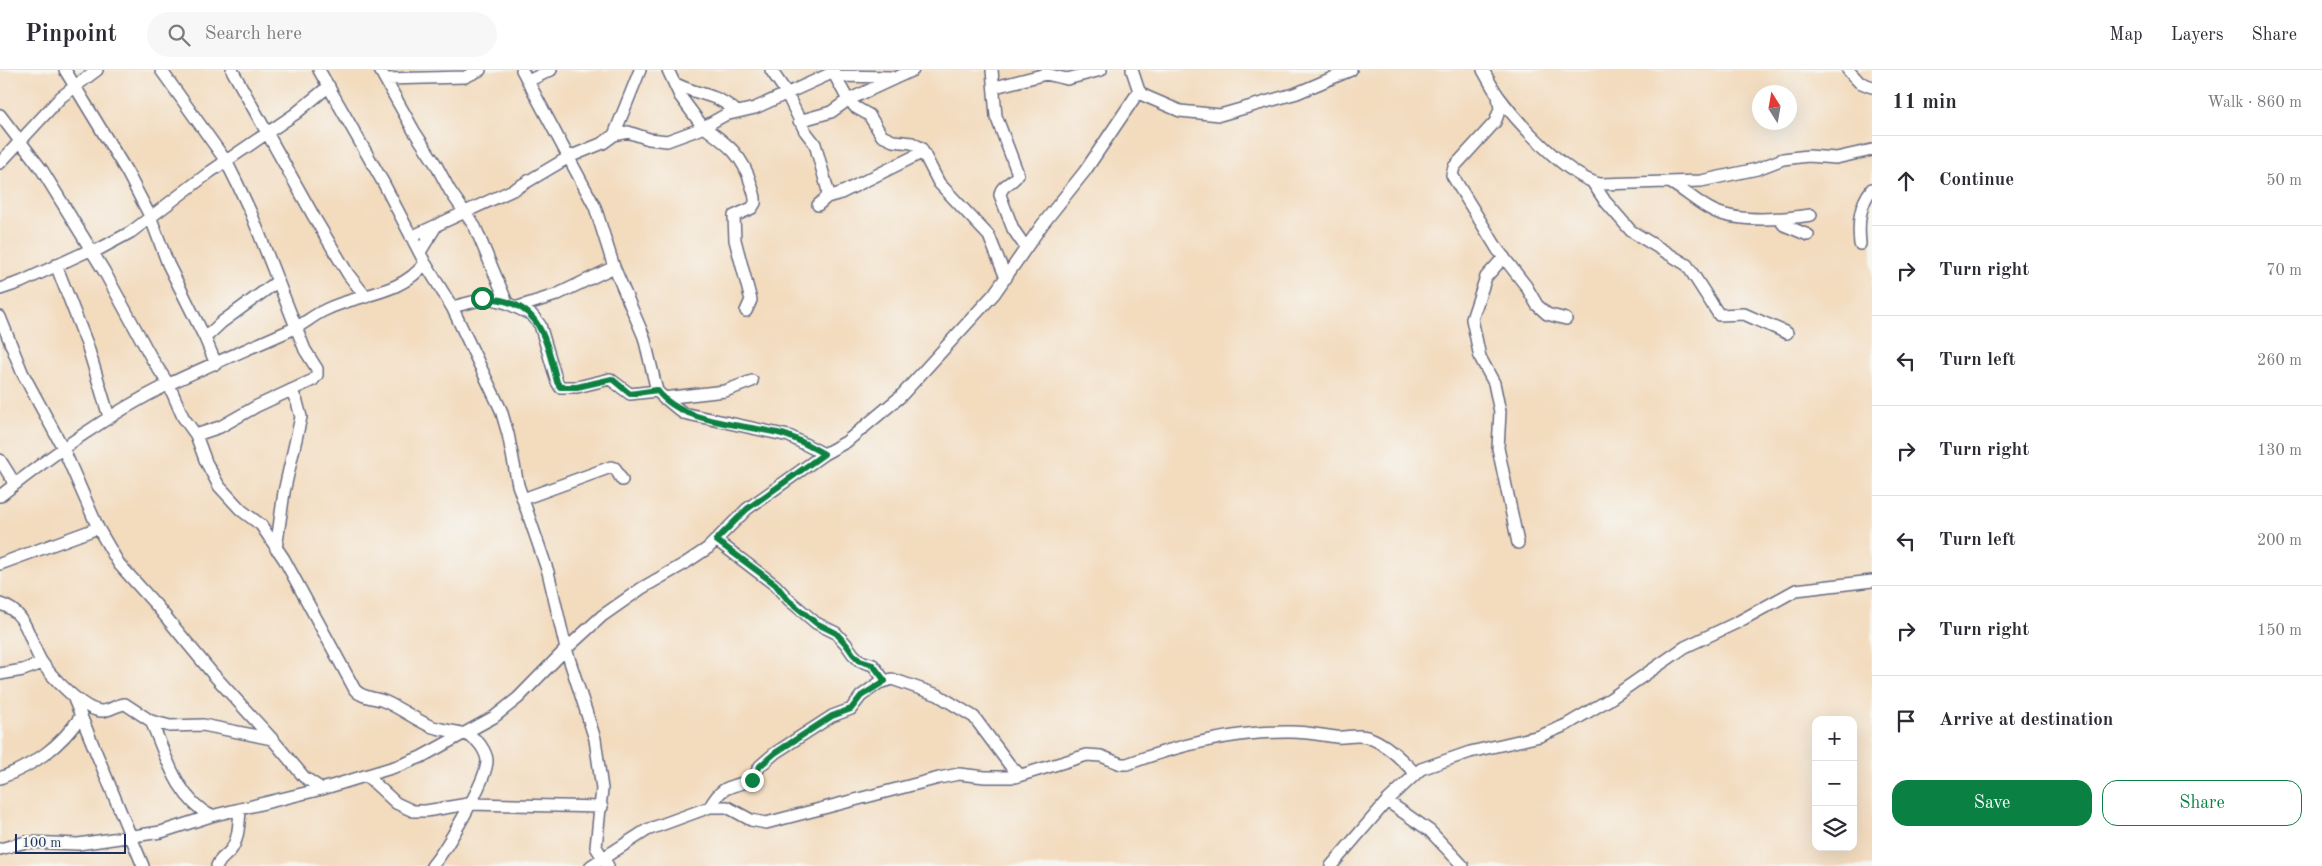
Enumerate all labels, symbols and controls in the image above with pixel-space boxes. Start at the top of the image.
search box [147,12,497,57]
icon: search [165,21,193,49]
text: Pinpoint [25,23,117,47]
text: Search here [205,25,302,44]
text: Map [2109,26,2143,44]
text: Layers [2171,26,2223,44]
text: Share [2251,26,2297,44]
north arrow [1752,85,1797,130]
text: 11 min [1892,92,1957,113]
text: Walk · 860 m [2207,95,2302,111]
icon: ahead [1892,167,1920,195]
text: Continue [1939,171,2014,190]
text: 50 m [2266,173,2302,189]
icon: right [1892,257,1920,285]
text: Turn right [1939,261,2029,280]
text: 70 m [2266,263,2302,279]
route start [471,287,494,310]
icon: left [1892,347,1920,375]
text: Turn left [1939,351,2016,370]
text: 260 m [2257,353,2302,369]
icon: right [1892,437,1920,465]
text: Turn right [1939,441,2029,460]
text: 130 m [2257,443,2302,459]
icon: left [1892,527,1920,555]
text: Turn left [1939,531,2016,550]
text: 200 m [2257,533,2302,549]
icon: right [1892,617,1920,645]
text: Turn right [1939,621,2029,640]
text: 150 m [2257,623,2302,639]
icon: arrive [1892,707,1920,735]
text: Arrive at destination [1939,711,2113,730]
map controls [1812,716,1857,851]
button: + [1812,716,1857,761]
button: − [1812,761,1857,806]
route end [741,769,764,792]
button: Save [1892,780,2092,826]
button: Share [2102,780,2302,826]
button: layers [1812,806,1857,851]
scale bar [15,831,126,854]
text: 100 m [22,836,61,850]

